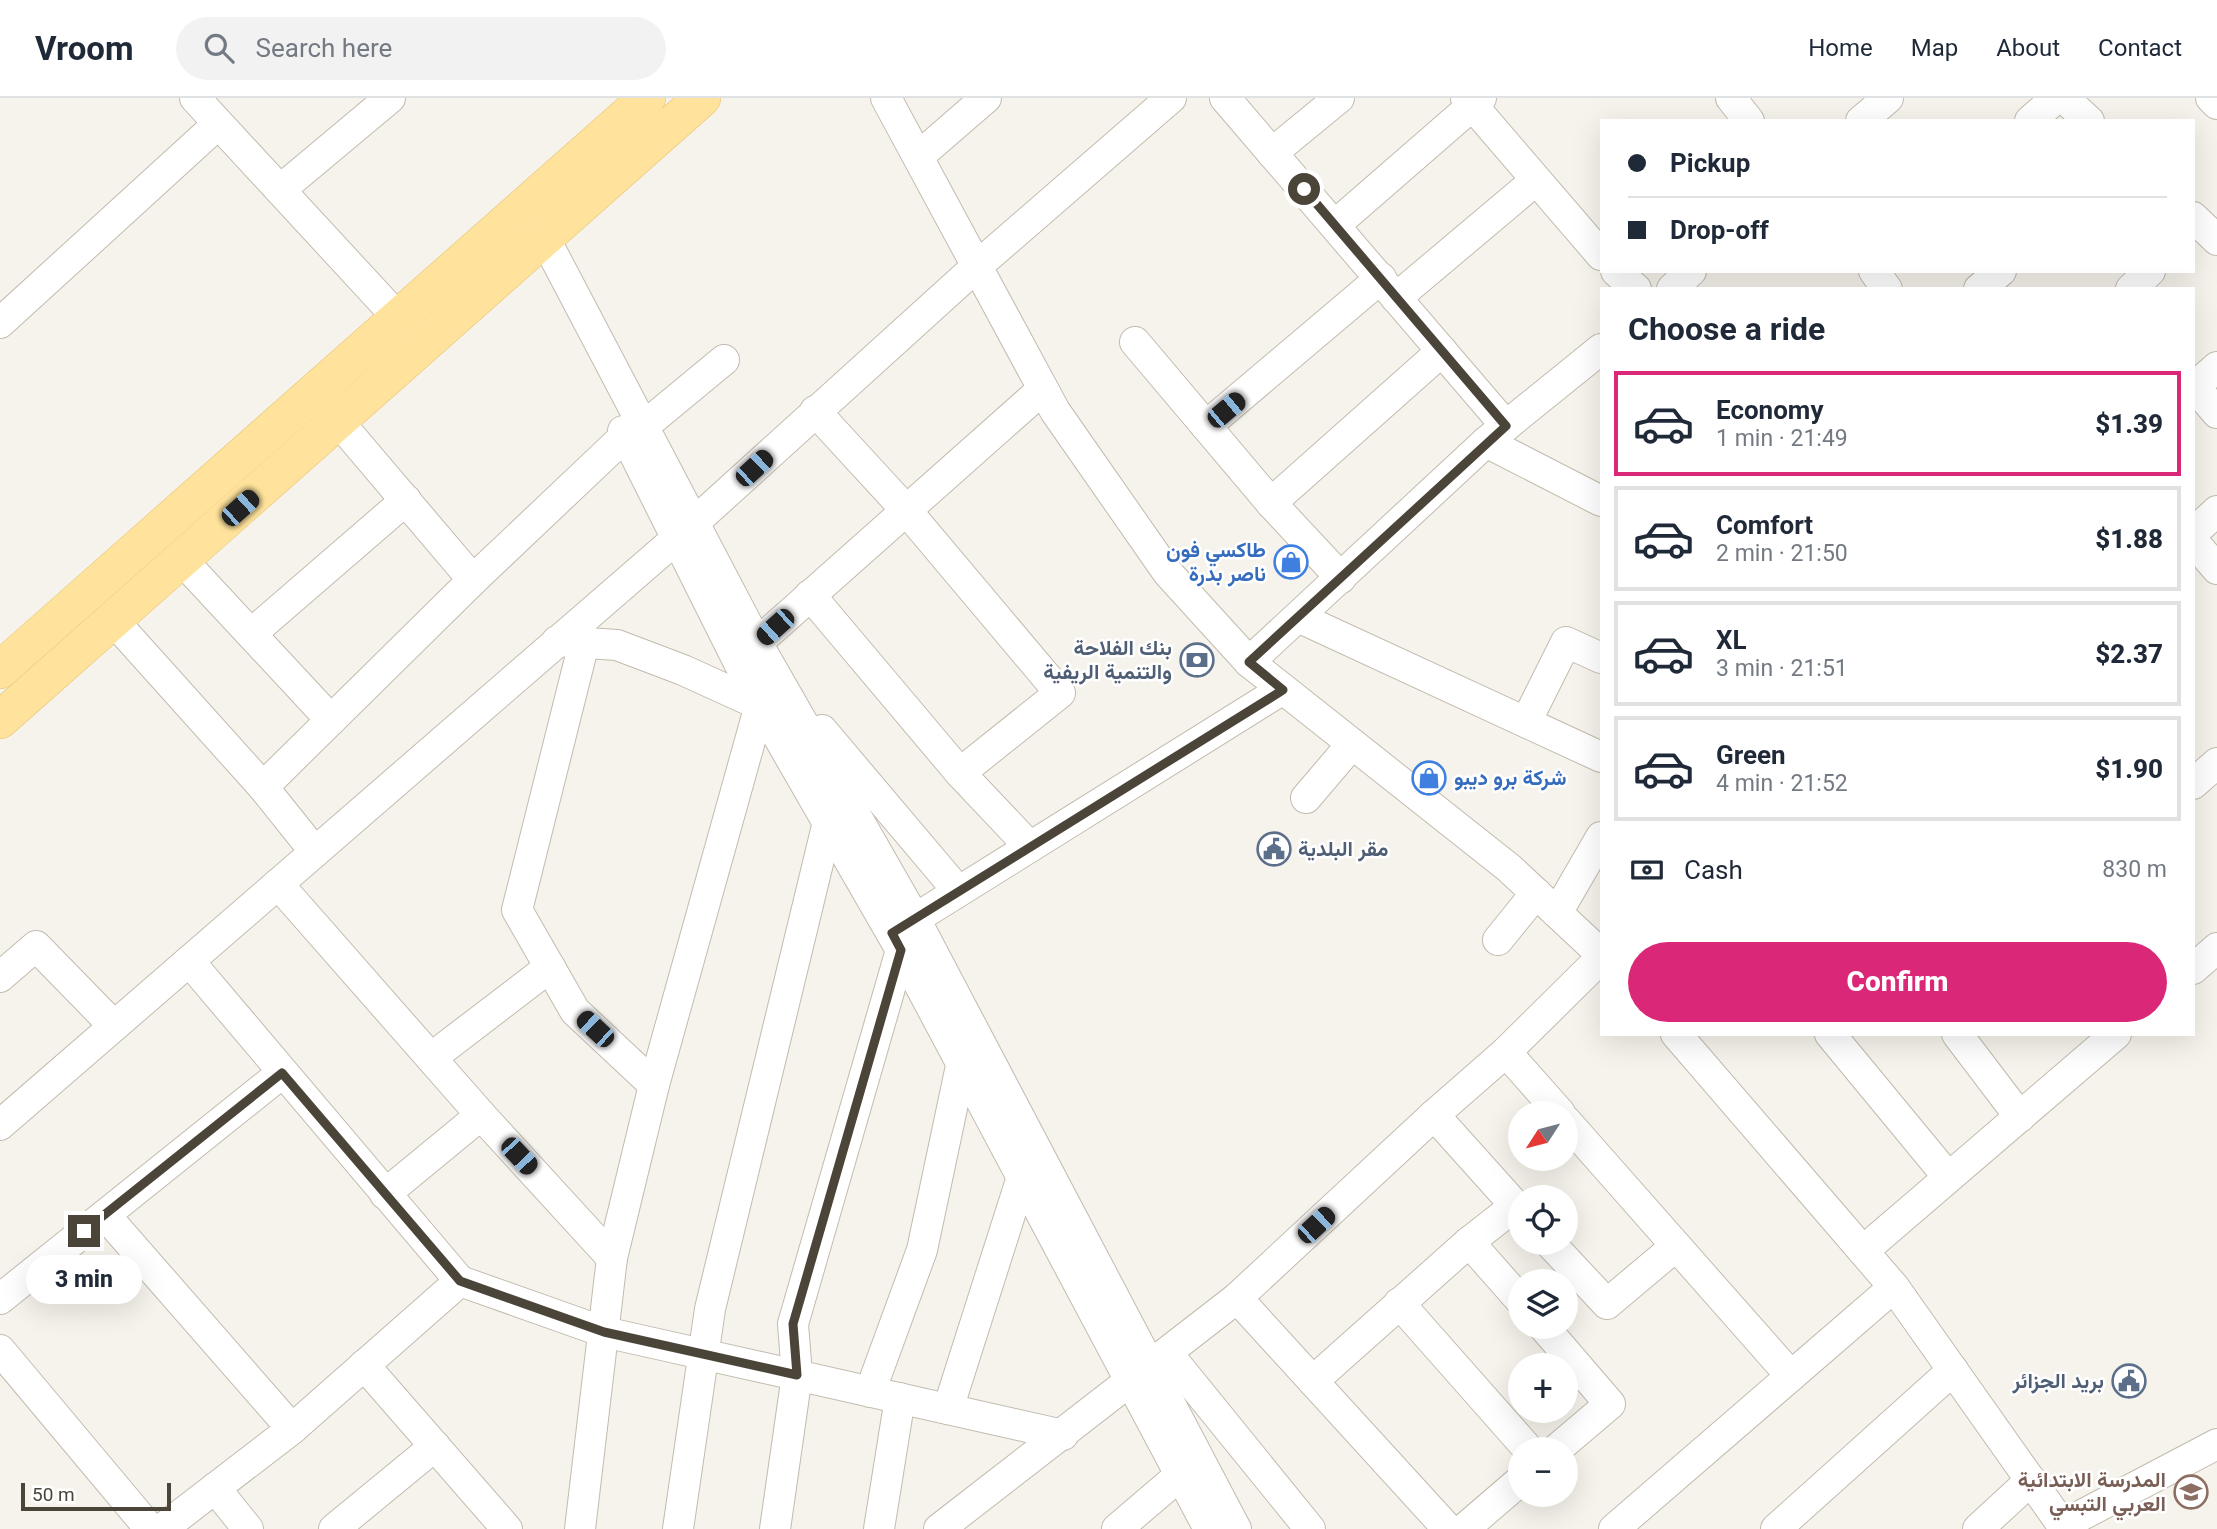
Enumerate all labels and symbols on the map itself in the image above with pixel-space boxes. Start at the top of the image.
route start [1288,173,1320,205]
car [1204,388,1249,432]
car [732,446,777,490]
car [218,486,263,530]
place label: طاكسي فون ناصر بدرة [1166,538,1266,587]
shop icon: طاكسي فون ناصر بدرة [1272,543,1310,581]
car [753,605,798,649]
place label: بنك الفلاحة والتنمية الريفية [1043,636,1172,685]
bank icon: بنك الفلاحة والتنمية الريفية [1178,641,1216,679]
shop icon: شركة برو ديبو [1410,759,1448,797]
place label: شركة برو ديبو [1454,766,1566,791]
public building icon: مقر البلدية [1255,830,1293,868]
place label: مقر البلدية [1298,837,1388,862]
car [573,1007,618,1051]
north arrow [1508,1101,1578,1171]
car [497,1133,542,1179]
car [1294,1203,1339,1247]
route end [68,1215,100,1247]
callout: 3 min [26,1256,142,1304]
public building icon: بريد الجزائر [2110,1362,2148,1400]
place label: بريد الجزائر [2012,1369,2104,1394]
place label: المدرسة الابتدائية العربي التبسي [2018,1468,2166,1521]
school or university icon: المدرسة الابتدائية العربي التبسي [2172,1473,2210,1511]
scale bar [21,1480,172,1512]

